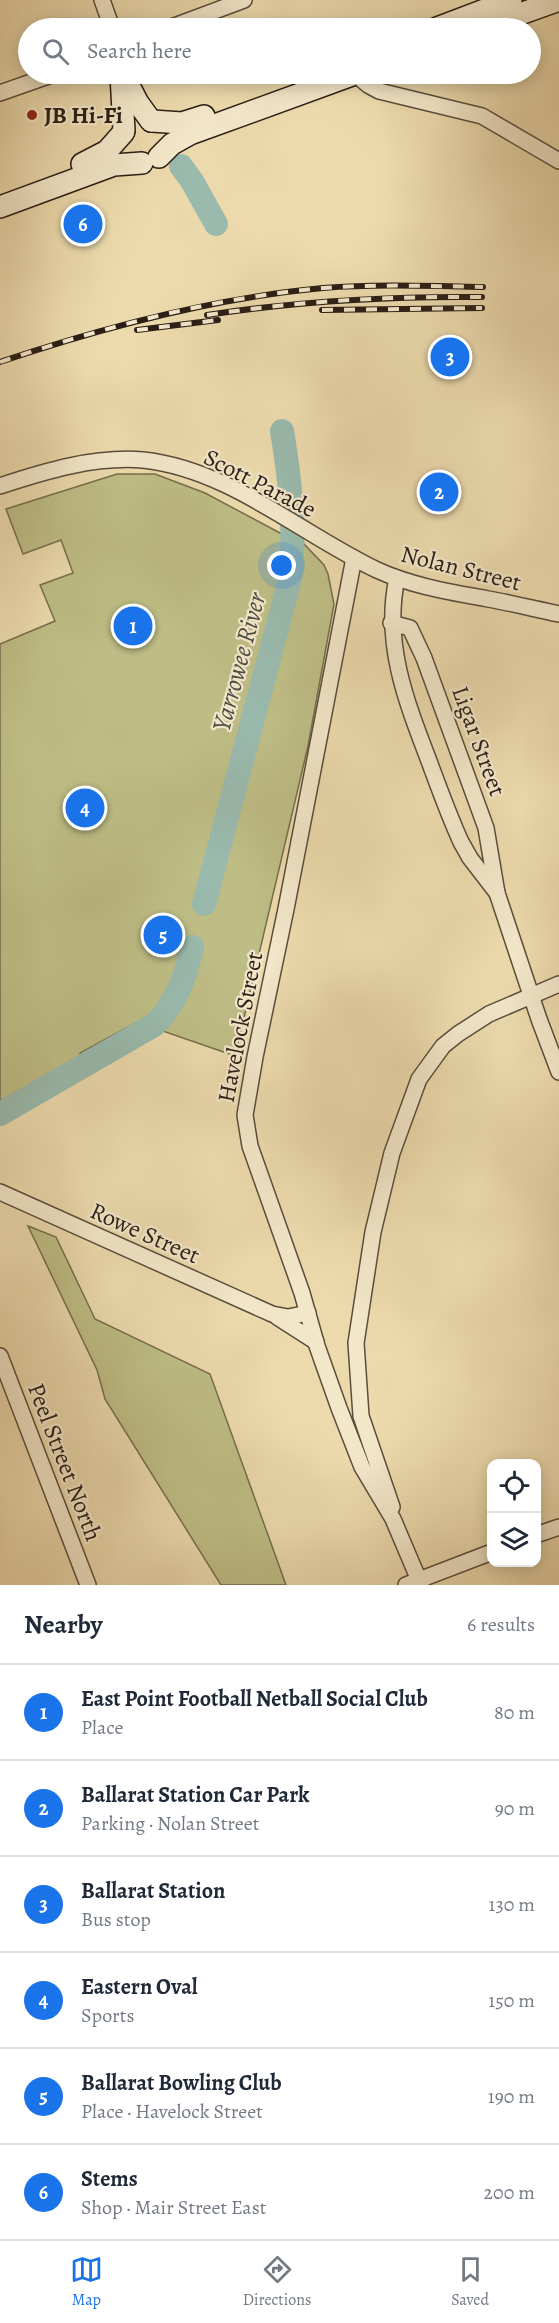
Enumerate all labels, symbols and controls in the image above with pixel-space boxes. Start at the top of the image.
search box [18,18,541,84]
icon: search [39,35,72,68]
text: Search here [87,36,192,66]
place label: JB Hi-Fi [44,99,123,131]
marker: JB Hi-Fi [25,108,39,122]
pin: 6 [64,202,103,246]
pin: 3 [430,334,470,380]
street label: Scott Parade [198,441,322,525]
pin: 2 [420,470,458,514]
street label: Nolan Street [398,538,524,598]
your location [267,551,296,580]
water label: Yarrowee River [204,588,275,735]
pin: 1 [114,604,152,648]
street label: Ligar Street [444,682,514,800]
pin: 4 [66,786,104,830]
pin: 5 [144,912,182,958]
street label: Havelock Street [210,949,270,1105]
street label: Rowe Street [85,1195,205,1271]
street label: Peel Street North [20,1378,110,1546]
map controls [487,1459,541,1567]
button: locate [487,1459,541,1513]
button: layers [487,1513,541,1567]
text: Nearby [24,1607,103,1642]
text: 6 results [467,1611,535,1638]
text: East Point Football Netball Social Club [81,1684,428,1714]
text: 1 [40,1699,47,1726]
text: 80 m [494,1699,535,1726]
text: Place [81,1714,123,1741]
text: Ballarat Station Car Park [81,1780,309,1810]
text: 2 [39,1795,48,1822]
text: 90 m [495,1795,535,1822]
text: Parking · Nolan Street [81,1810,259,1837]
text: Ballarat Station [81,1876,225,1906]
text: 3 [39,1891,48,1918]
text: 130 m [489,1891,535,1918]
text: Bus stop [81,1906,151,1933]
text: Eastern Oval [81,1972,198,2002]
text: 4 [39,1987,48,2014]
text: 150 m [488,1987,535,2014]
text: Sports [81,2002,134,2029]
text: Ballarat Bowling Club [81,2068,282,2098]
text: 5 [39,2083,48,2110]
text: 190 m [488,2083,535,2110]
text: Place · Havelock Street [81,2098,263,2125]
text: Stems [81,2164,138,2194]
text: 6 [39,2179,48,2206]
text: 200 m [484,2179,535,2206]
text: Shop · Mair Street East [81,2194,266,2221]
tab: Map [70,2253,103,2311]
tab: Directions [243,2253,311,2311]
tab: Saved [451,2253,489,2311]

